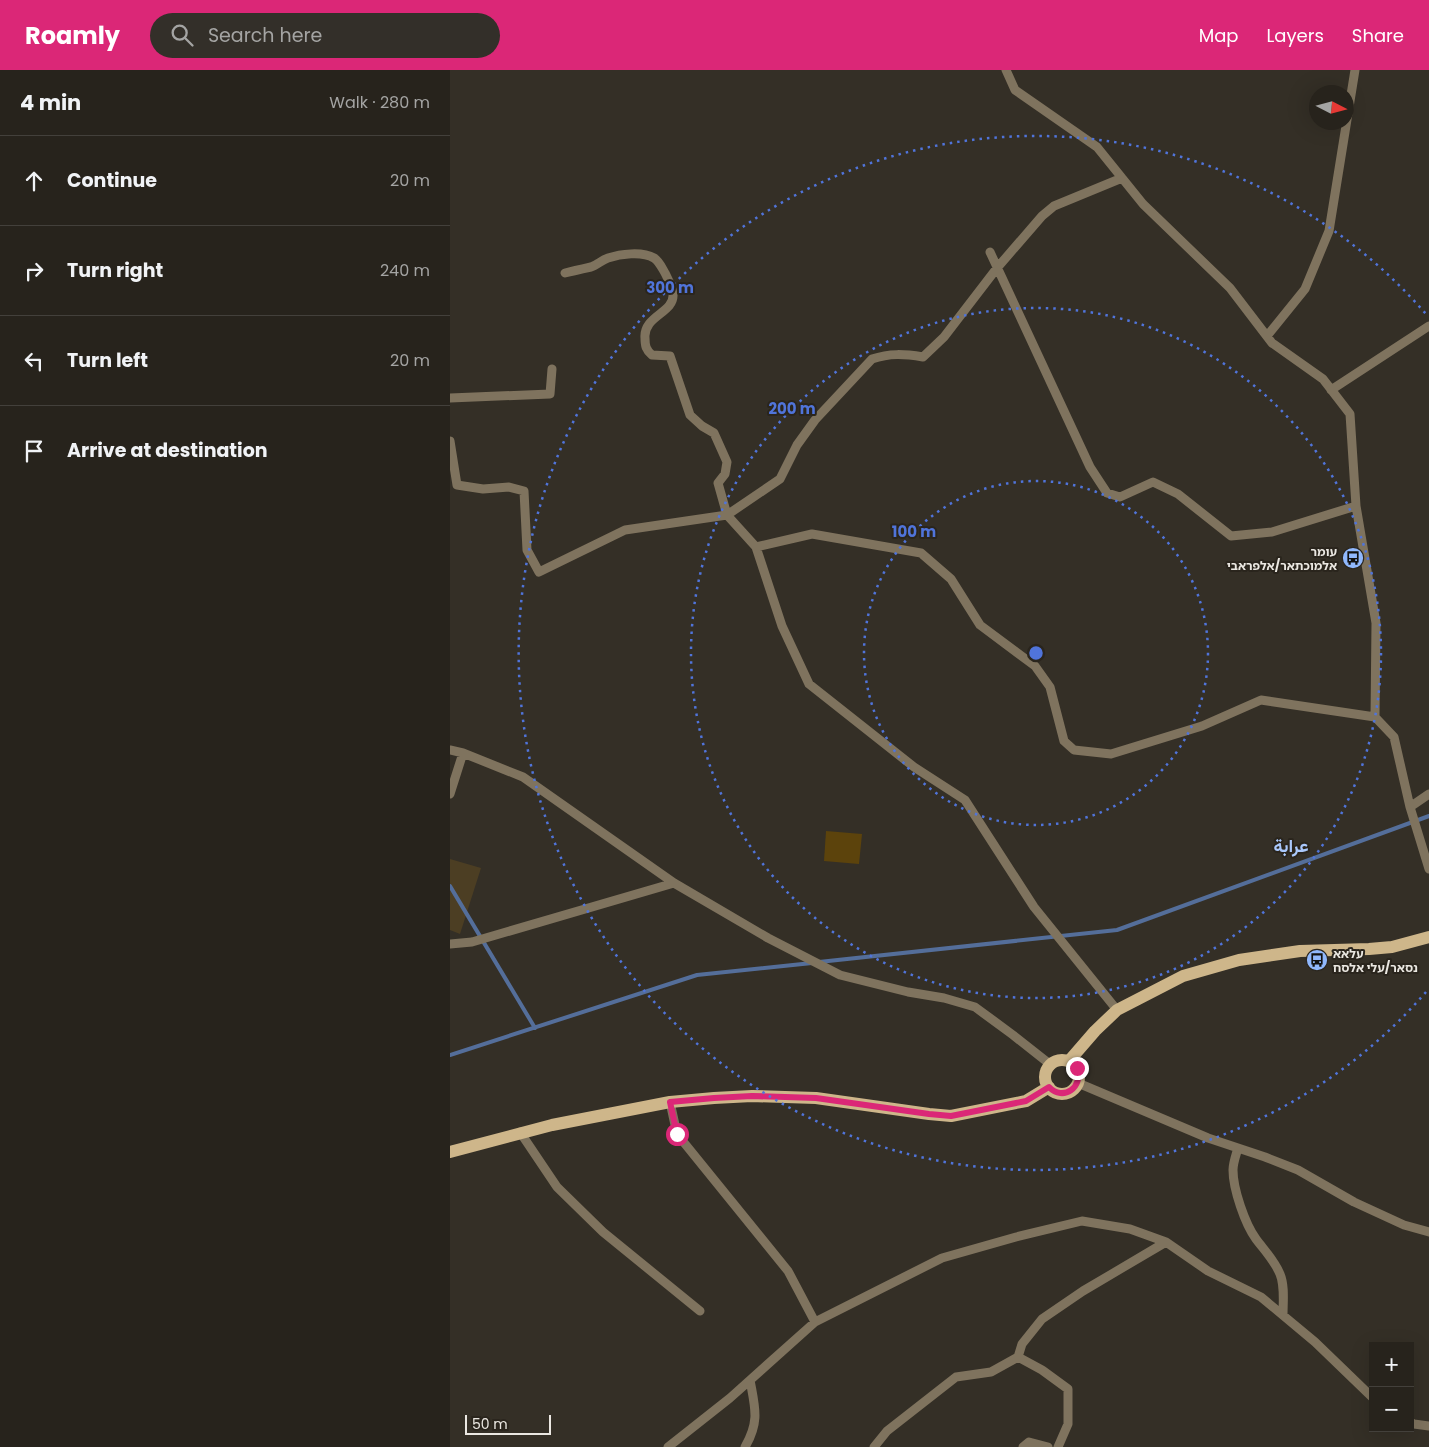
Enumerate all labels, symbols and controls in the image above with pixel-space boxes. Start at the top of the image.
search box [150,13,500,58]
text: Roamly [25,19,120,52]
icon: search [168,21,196,49]
text: Search here [208,22,322,49]
text: Map [1199,23,1239,48]
text: Layers [1267,23,1324,48]
text: Share [1352,23,1404,48]
north arrow [1309,85,1354,130]
text: 4 min [20,88,81,117]
text: Walk · 280 m [329,91,430,114]
icon: ahead [20,167,48,195]
text: Continue [67,167,157,194]
text: 20 m [390,169,430,192]
icon: right [20,257,48,285]
text: Turn right [67,257,163,284]
text: 240 m [380,259,430,282]
text: 300 m [646,277,694,298]
icon: left [20,347,48,375]
text: Turn left [67,347,148,374]
text: 20 m [390,349,430,372]
text: 200 m [768,398,816,419]
icon: arrive [20,437,48,465]
text: Arrive at destination [67,437,268,464]
text: 100 m [892,521,936,542]
place label: עומר אלמוכתאר/אלפראבי [1227,543,1337,574]
bus stop icon: עומר אלמוכתאר/אלפראבי [1341,546,1365,570]
centre of rings [1027,644,1045,662]
district label: عرابة [1273,833,1309,858]
place label: עלאא נסאר/עלי אלסח [1333,945,1418,976]
bus stop icon: עלאא נסאר/עלי אלסח [1305,948,1329,972]
route end [1066,1057,1089,1080]
route start [666,1123,689,1146]
map controls [1369,1342,1414,1432]
button: + [1369,1342,1414,1387]
button: − [1369,1387,1414,1432]
scale bar [465,1412,551,1435]
text: 50 m [472,1414,508,1434]

